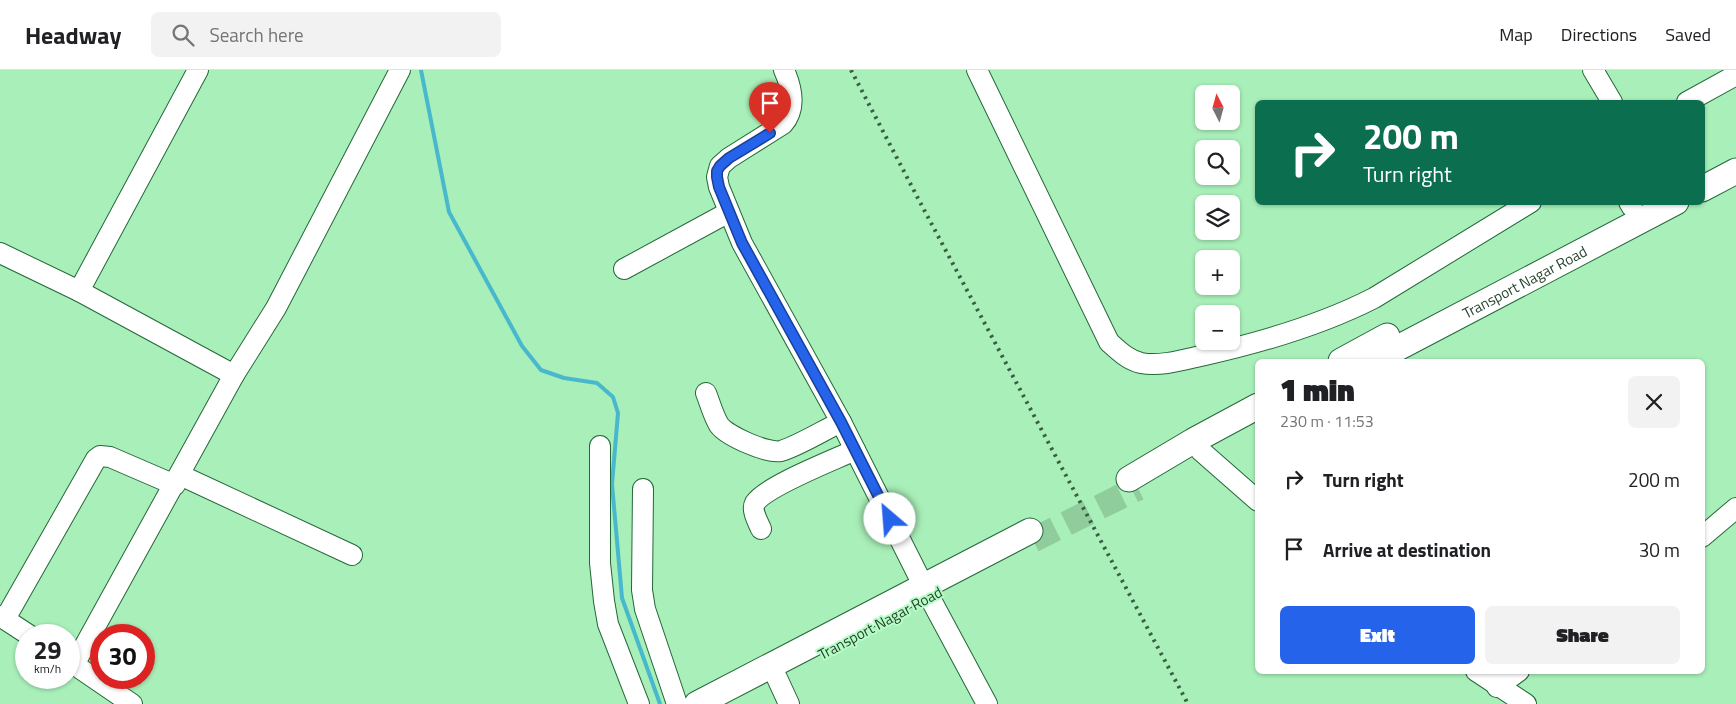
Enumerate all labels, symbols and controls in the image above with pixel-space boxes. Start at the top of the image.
search box [151,12,501,57]
text: Headway [25,17,121,53]
text: Search here [209,20,304,49]
icon: search [169,21,197,49]
text: Map [1499,21,1533,48]
text: Directions [1561,21,1637,48]
text: Saved [1665,21,1711,48]
pin [749,82,791,133]
north arrow [1195,85,1240,130]
map controls [1195,85,1240,350]
icon: arrive [756,89,784,117]
text: 200 m [1363,109,1459,163]
icon: right [1280,120,1345,185]
button: search [1195,140,1240,185]
text: Turn right [1363,157,1452,191]
button: layers [1195,195,1240,240]
street label: Transport Nagar Road [1458,239,1591,324]
button: + [1195,250,1240,295]
button: − [1195,305,1240,350]
text: 1 min [1280,367,1355,413]
button: close [1628,376,1680,428]
text: 230 m · 11:53 [1280,409,1374,433]
icon: right [1280,465,1308,493]
text: Turn right [1323,465,1404,494]
text: 200 m [1628,465,1680,494]
position arrow [863,492,915,544]
icon: arrive [1280,535,1308,563]
text: Arrive at destination [1323,535,1491,564]
text: 30 m [1639,535,1680,564]
street label: Transport Nagar Road [814,581,946,665]
button: Exit [1280,606,1475,664]
button: Share [1485,606,1680,664]
speed limit sign: 30 [90,624,155,689]
text: 29 [33,631,62,669]
text: km/h [34,659,61,678]

